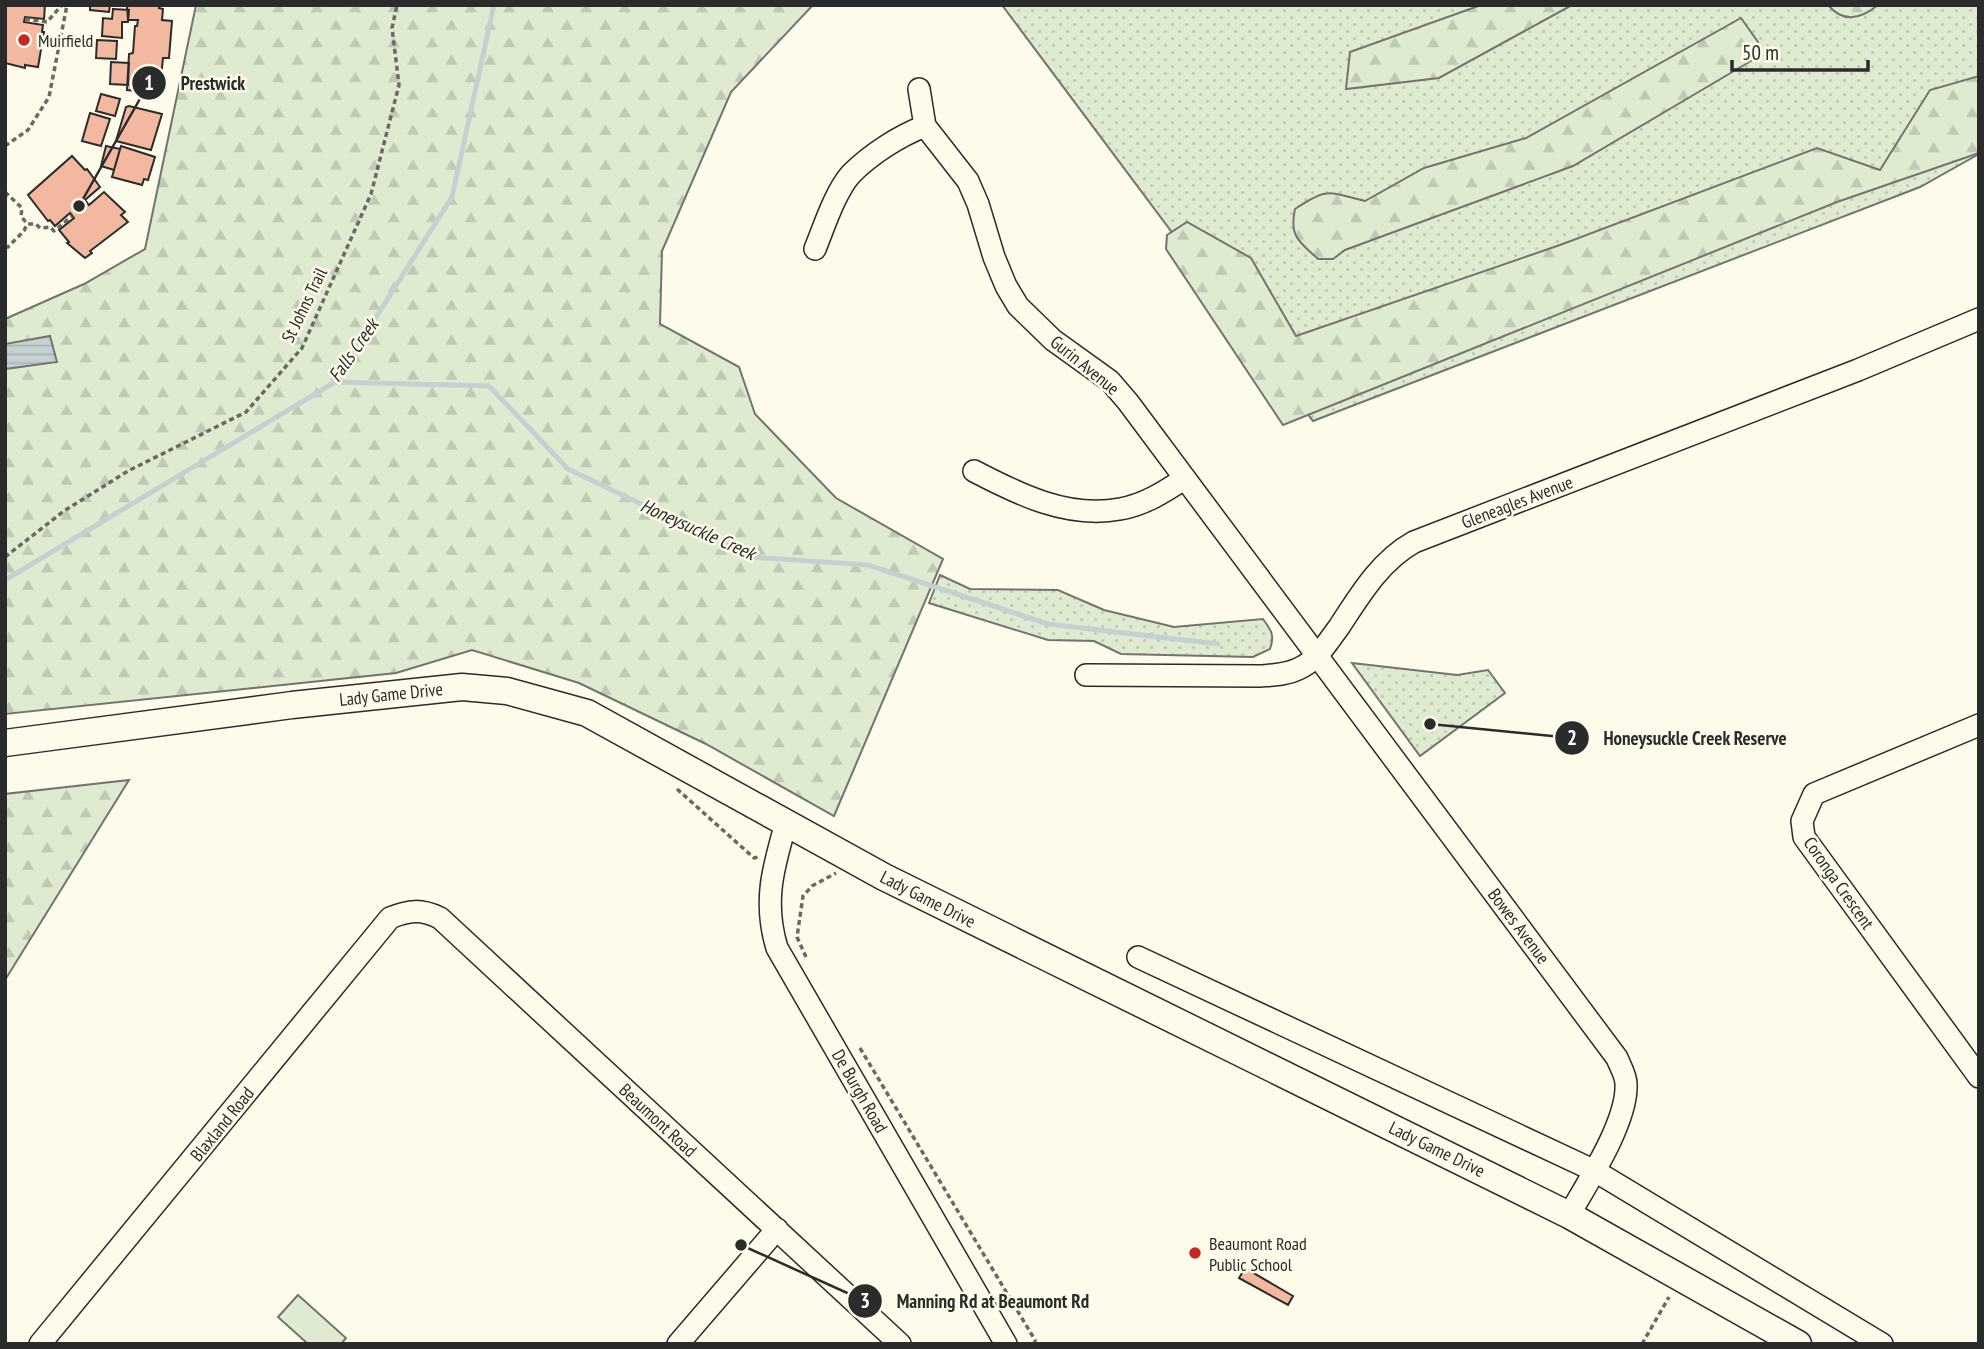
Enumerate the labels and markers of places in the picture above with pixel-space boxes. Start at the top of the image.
place label: Muirfield [38,29,93,52]
marker: Muirfield [16,32,32,48]
callout: Prestwick [131,63,259,103]
callout: Honeysuckle Creek Reserve [1554,718,1801,758]
place label: Beaumont Road Public School [1209,1232,1307,1276]
marker: Beaumont Road Public School [1187,1245,1203,1261]
callout: Manning Rd at Beaumont Rd [847,1281,1103,1321]

